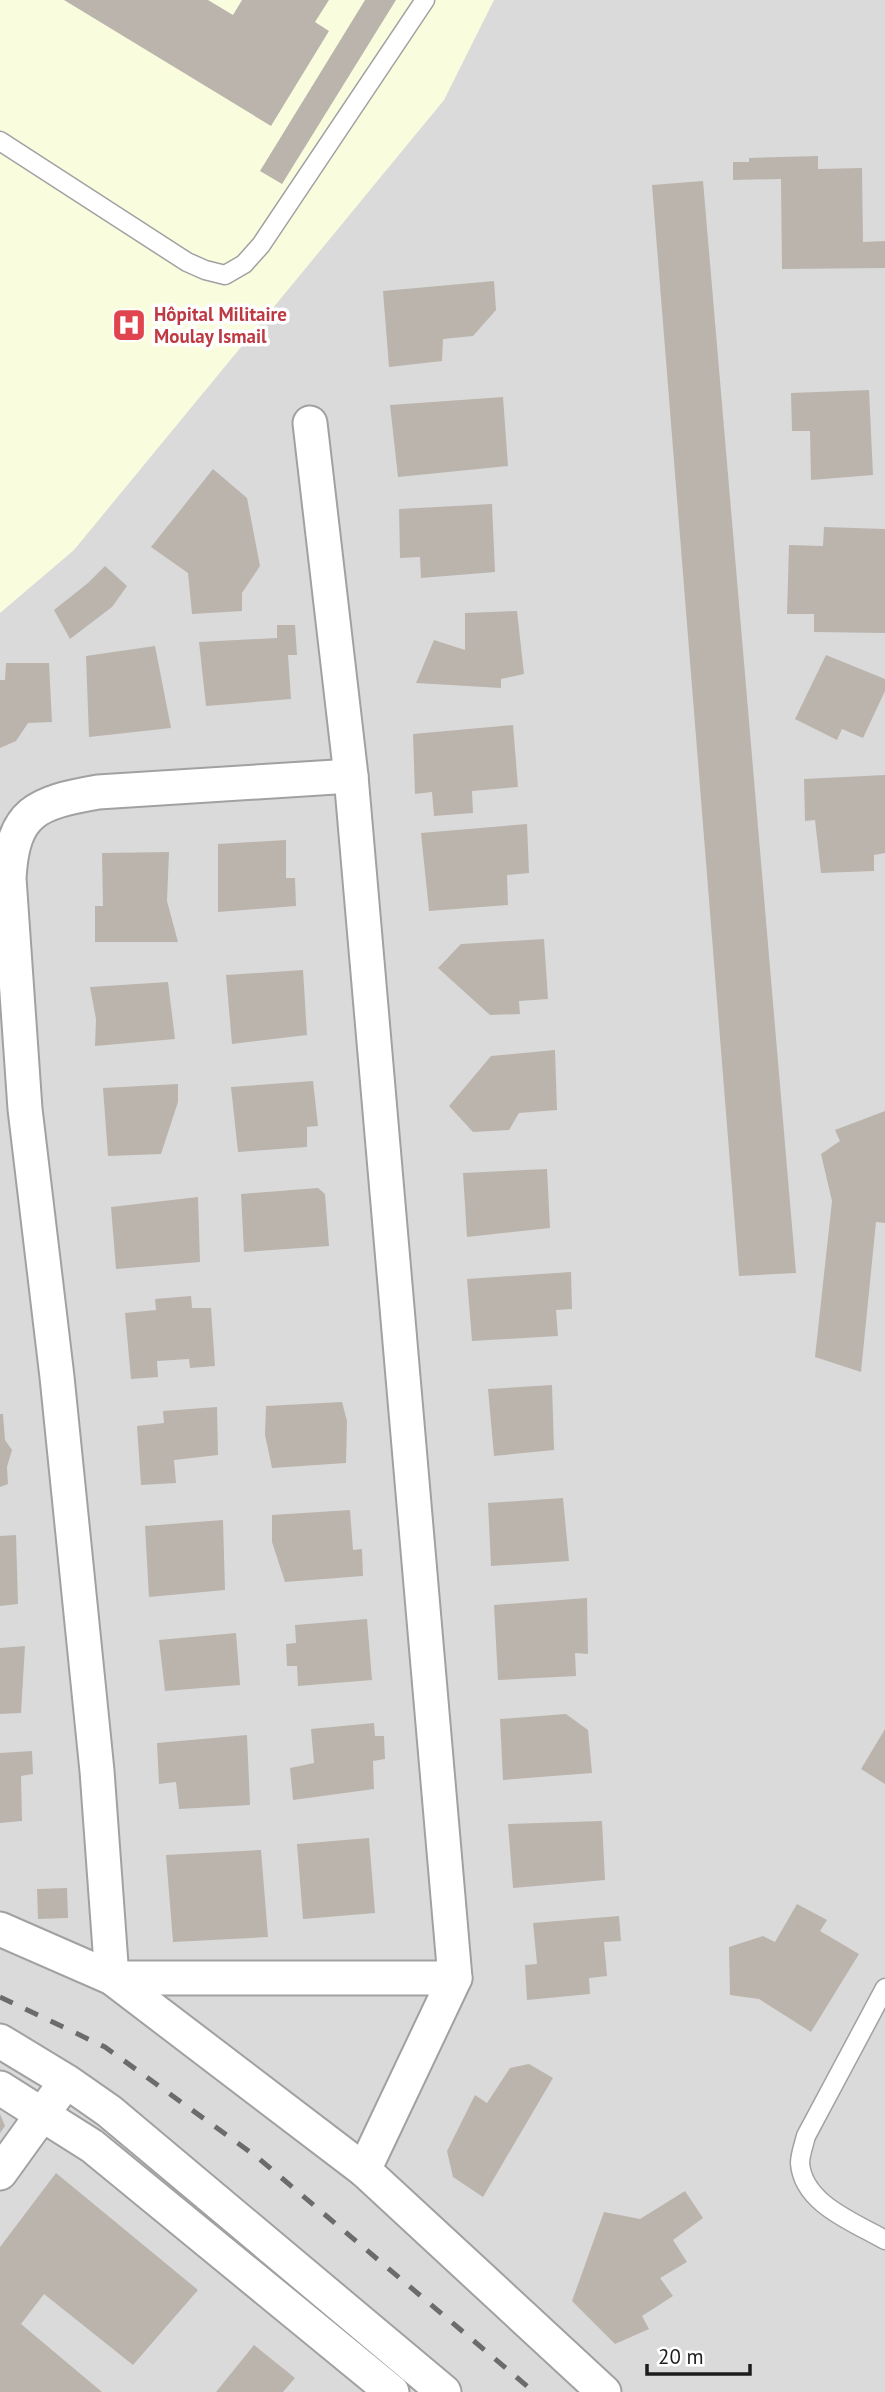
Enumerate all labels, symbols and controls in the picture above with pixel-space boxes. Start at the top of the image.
place label: Hôpital Militaire Moulay Ismail [154,302,287,348]
hospital icon: Hôpital Militaire Moulay Ismail [110,306,148,344]
scale bar [647,2332,750,2376]
text: 20 m [658,2343,704,2370]

